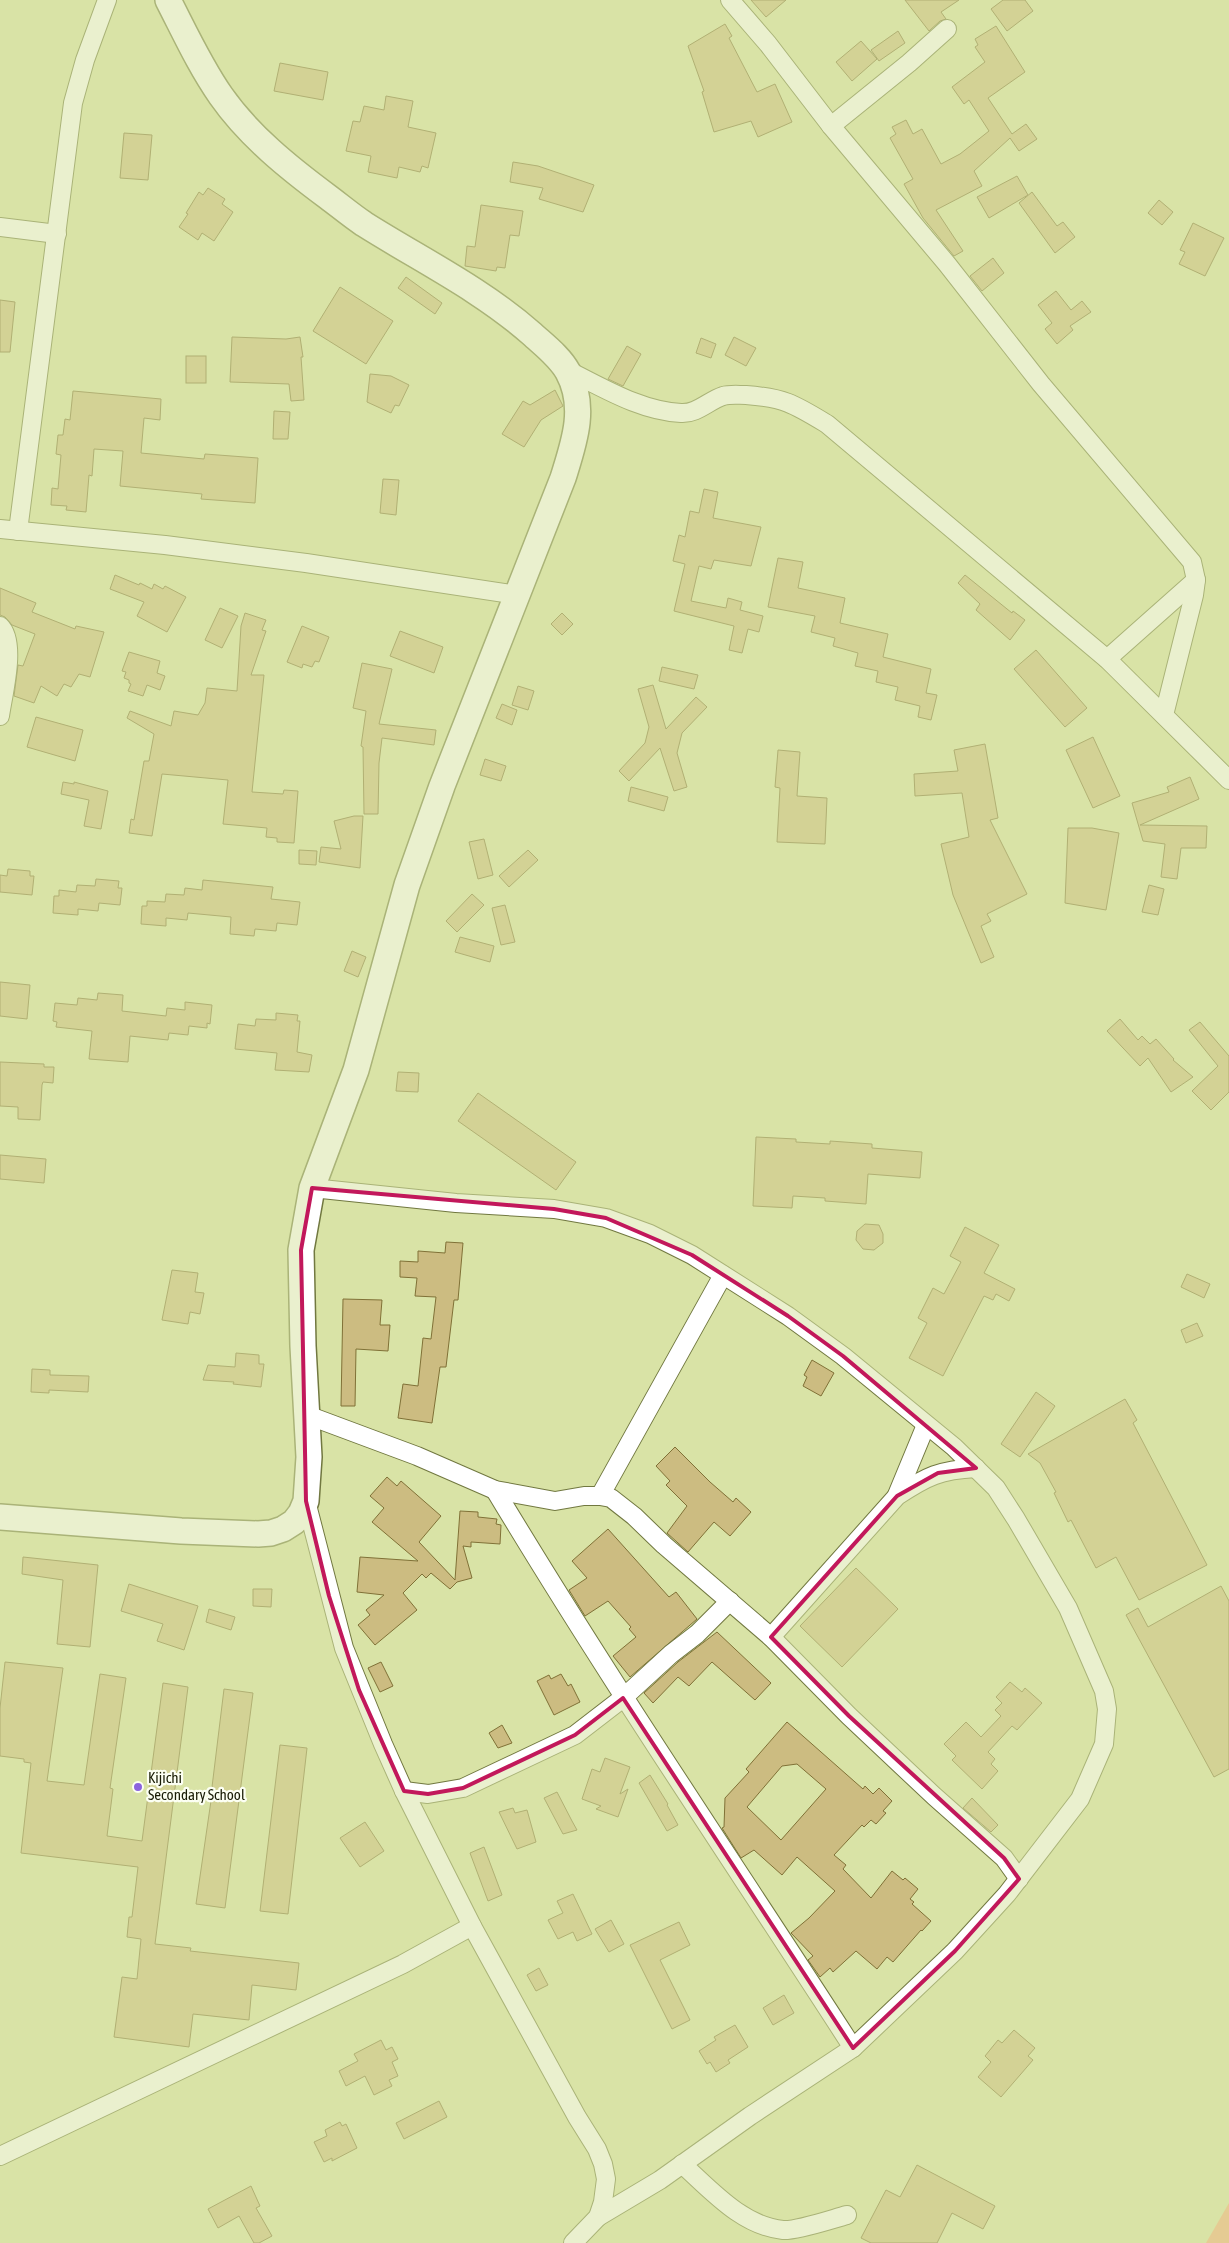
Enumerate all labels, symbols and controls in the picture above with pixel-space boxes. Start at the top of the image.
place label: Kijichi Secondary School [148,1769,245,1803]
marker: Kijichi Secondary School [132,1781,144,1793]

